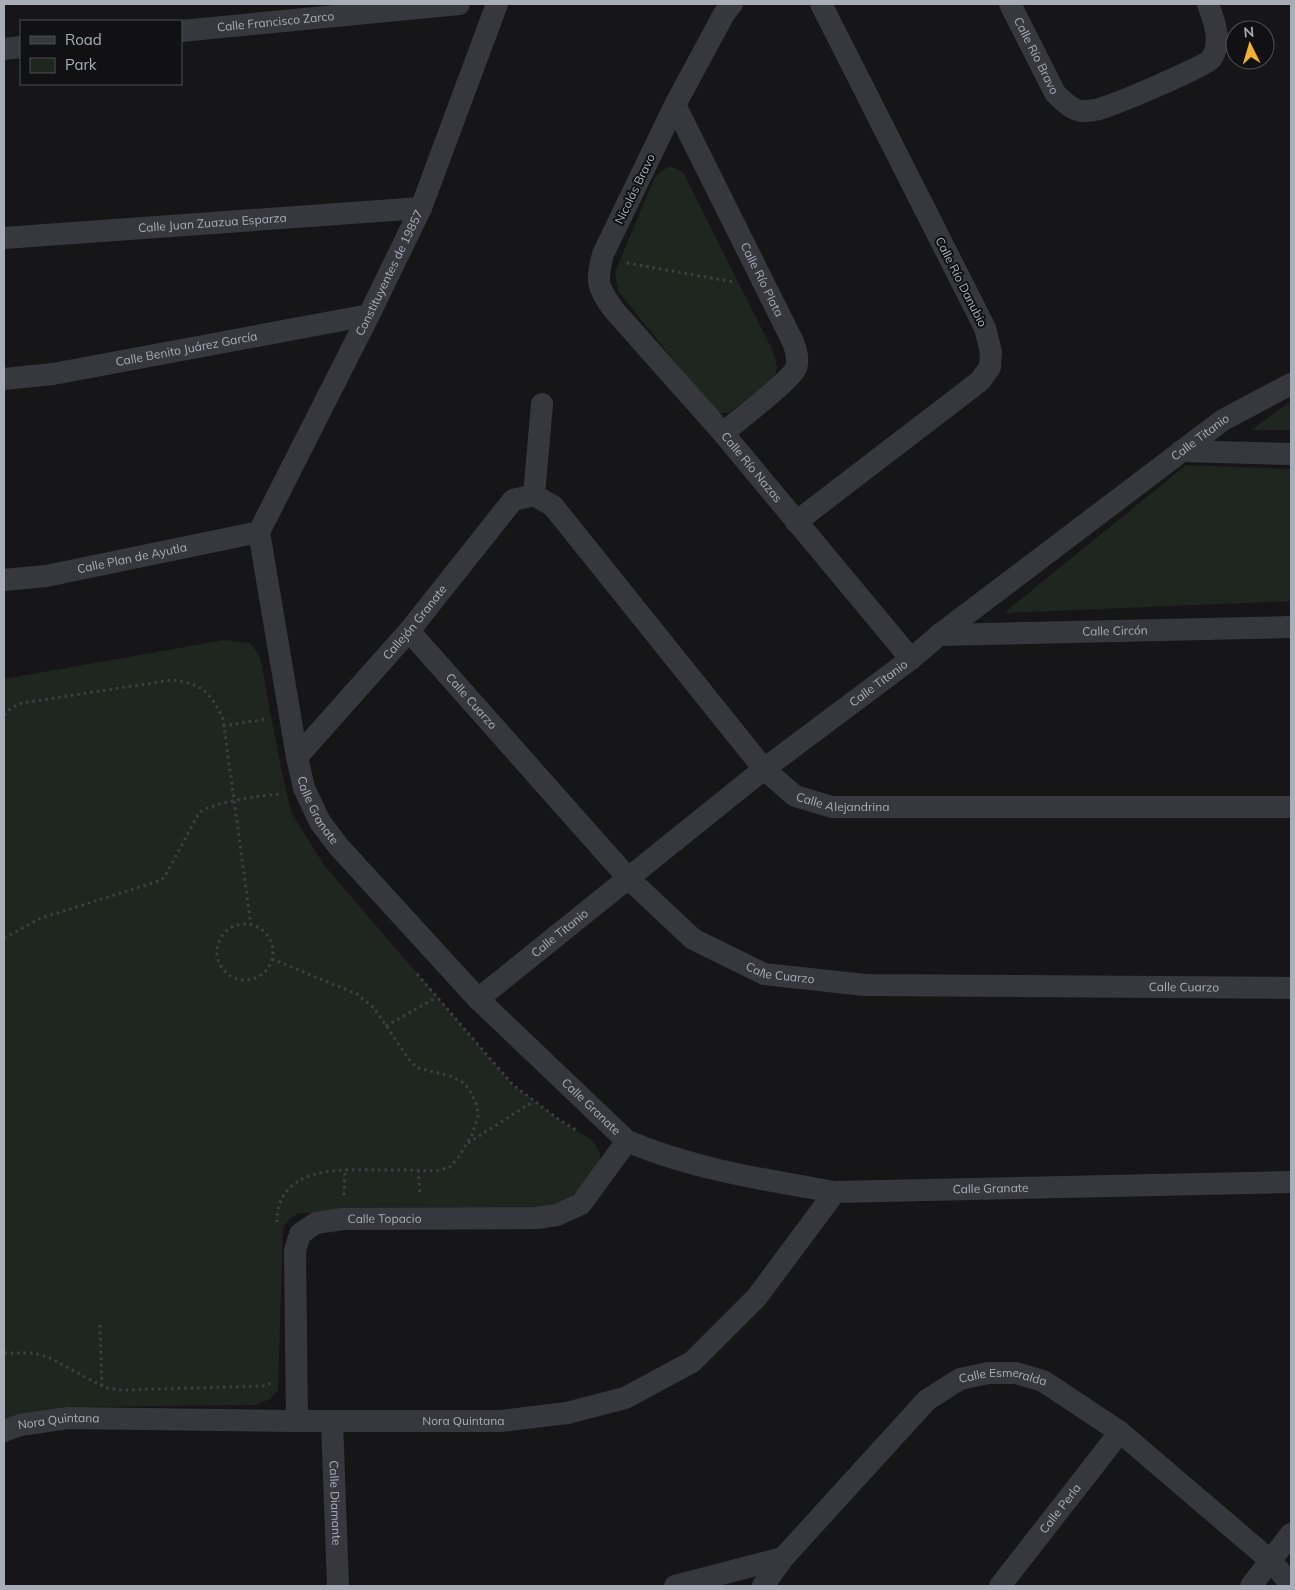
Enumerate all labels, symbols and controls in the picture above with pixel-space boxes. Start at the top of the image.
street label: Calle Francisco Zarco [216,8,335,34]
street label: Calle Río Bravo [1011,14,1062,97]
legend [20,20,182,85]
north arrow [1225,20,1275,70]
text: N [1243,23,1255,41]
text: Road [65,30,102,49]
text: Park [65,55,97,74]
street label: Nicolás Bravo [611,151,658,226]
street label: Constituyentes de 19857 [352,207,426,338]
street label: Calle Juan Zuazua Esparza [138,210,287,235]
street label: Calle Río Danubio [932,234,991,329]
street label: Calle Río Plata [738,240,787,319]
street label: Calle Benito Juárez García [114,328,258,369]
street label: Calle Titanio [1168,410,1231,464]
street label: Calle Río Nazas [718,429,786,505]
street label: Calle Plan de Ayutla [76,539,188,576]
street label: Callejón Granate [379,582,450,662]
street label: Calle Circón [1082,622,1148,639]
street label: Calle Titanio [846,656,910,710]
street label: Calle Cuarzo [443,670,501,732]
street label: Calle Granate [295,775,342,847]
street label: Calle Alejandrina [794,789,889,814]
street label: Calle Titanio [528,905,591,960]
street label: Calle Cuarzo [743,958,815,986]
street label: Calle Cuarzo [1149,979,1219,994]
street label: Calle Granate [559,1075,624,1138]
street label: Calle Granate [952,1180,1029,1196]
street label: Calle Topacio [348,1211,422,1226]
street label: Calle Esmeralda [957,1365,1049,1389]
street label: Nora Quintana [17,1410,100,1432]
street label: Nora Quintana [422,1413,505,1428]
street label: Calle Diamante [326,1460,345,1546]
street label: Calle Perla [1036,1480,1084,1536]

